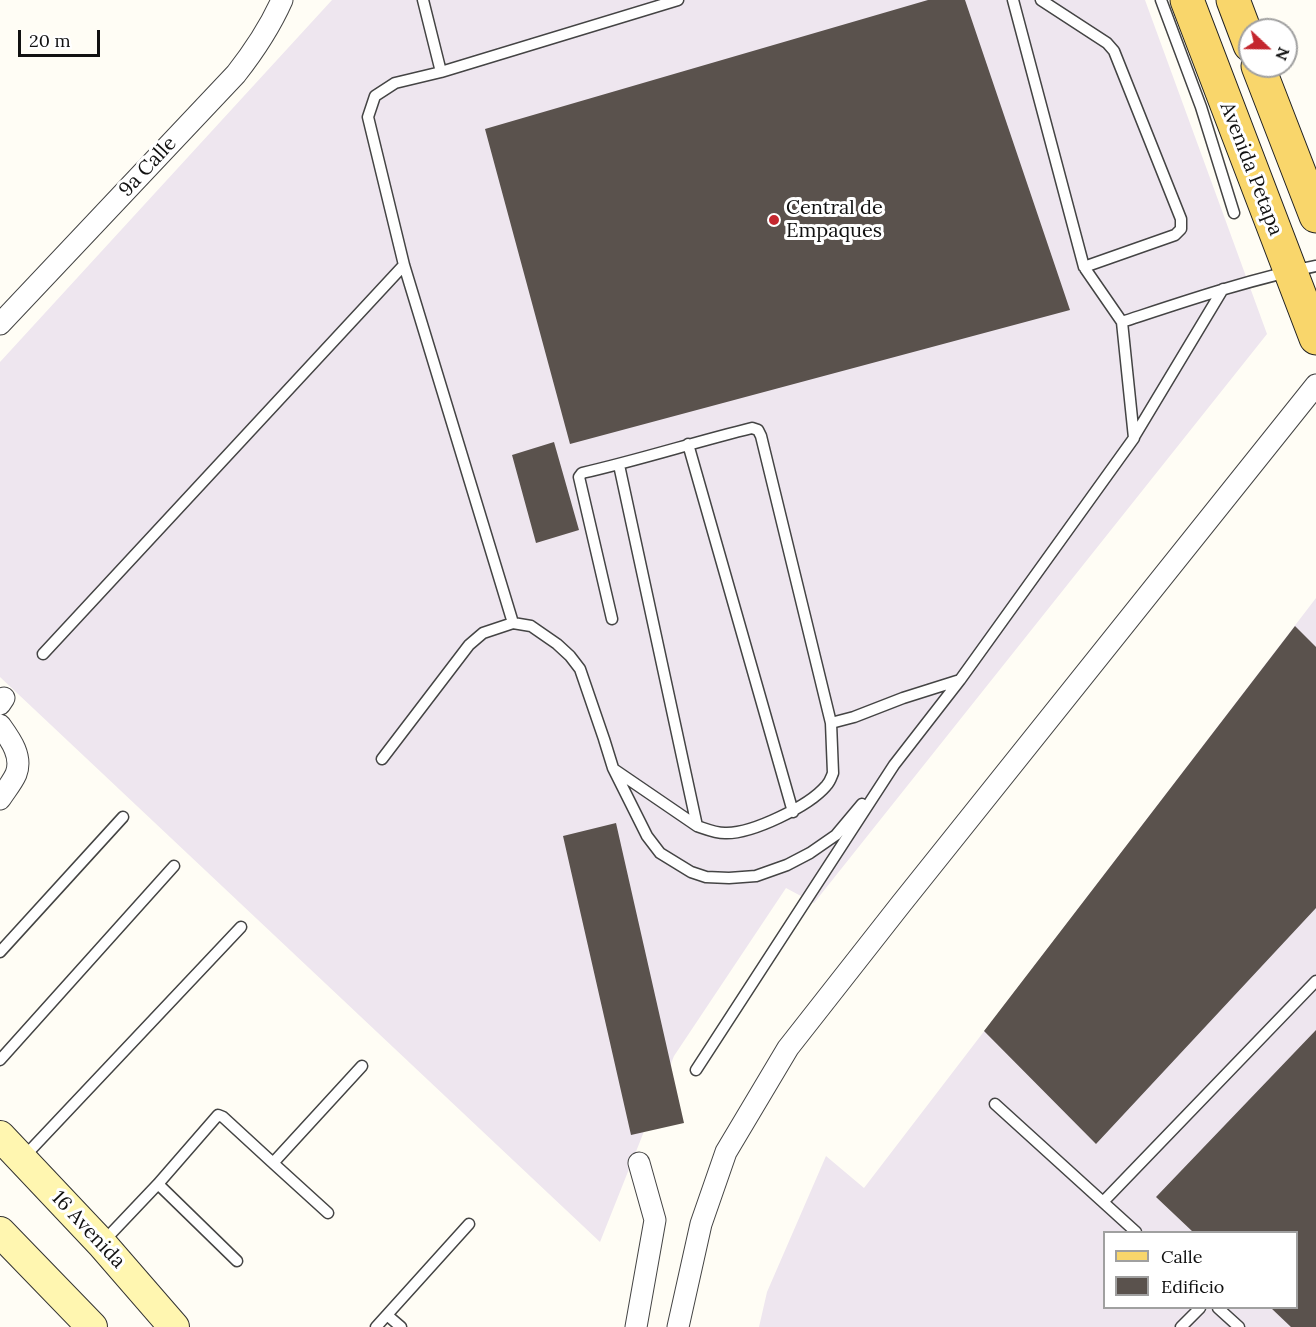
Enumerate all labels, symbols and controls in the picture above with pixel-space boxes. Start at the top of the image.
scale bar [21,18,104,56]
north arrow [1238,18,1298,78]
text: 20 m [29,29,71,52]
text: N [1271,45,1294,63]
street label: Avenida Petapa [1214,99,1288,239]
street label: 9a Calle [114,132,182,202]
place label: Central de Empaques [786,196,883,243]
marker: Central de Empaques [767,213,781,227]
street label: 16 Avenida [46,1186,130,1274]
legend [1103,1231,1298,1309]
text: Calle [1161,1245,1202,1268]
text: Edificio [1161,1275,1224,1298]

